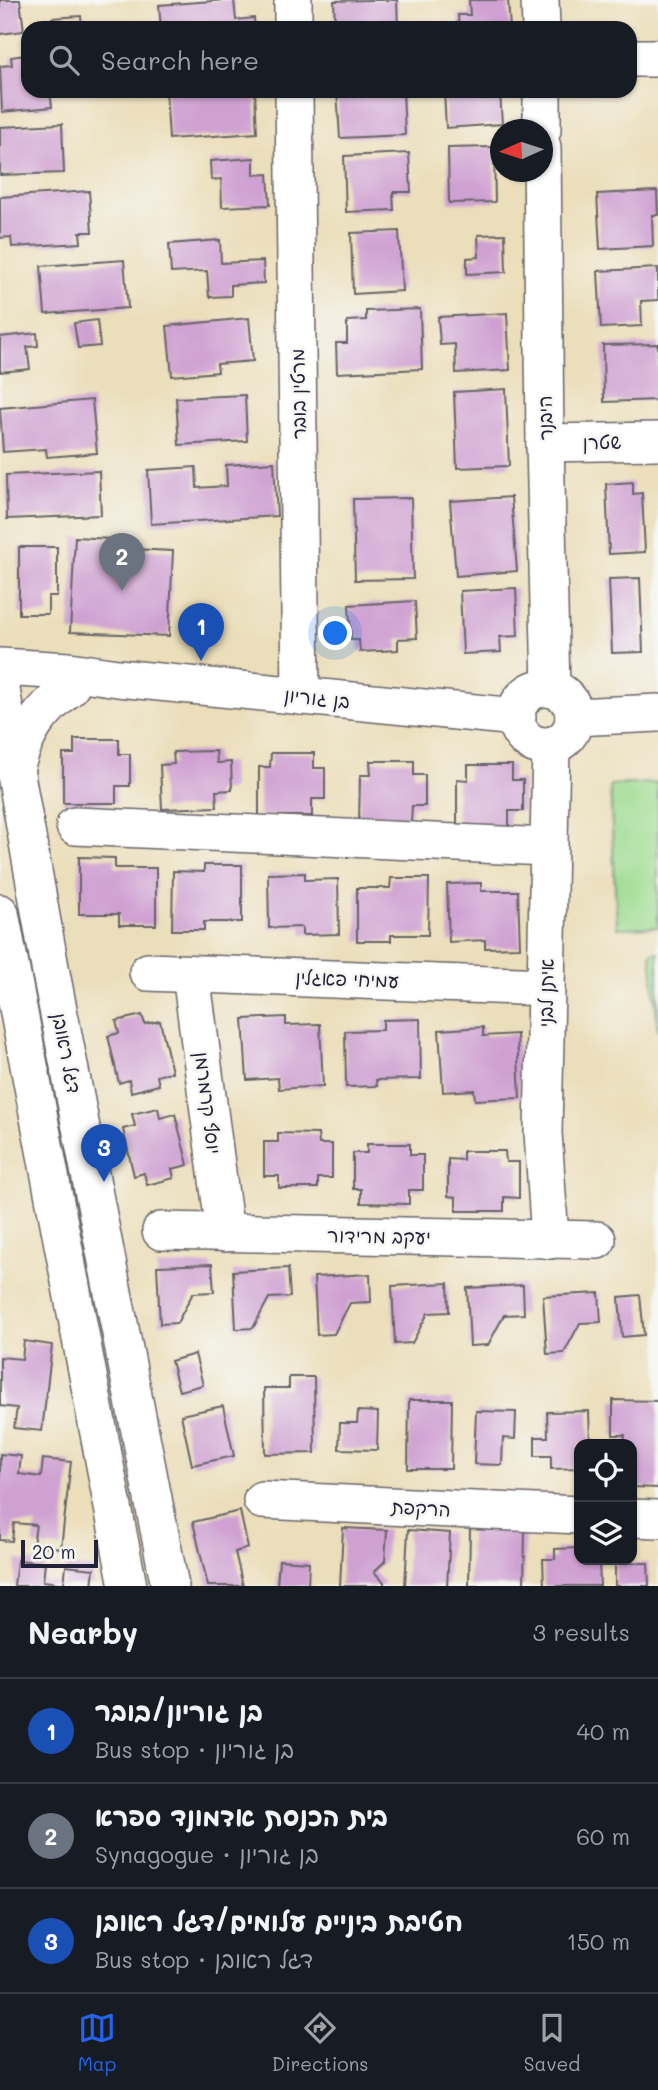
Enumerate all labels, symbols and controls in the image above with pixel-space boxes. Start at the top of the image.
search box [21,21,637,98]
icon: search [45,41,83,79]
text: Search here [101,43,259,77]
north arrow [490,119,553,182]
street label: מרטין בובר [284,348,312,440]
street label: היבנר [532,395,557,441]
street label: שטרן [582,429,622,455]
pin: 2 [99,533,145,591]
pin: 1 [178,603,224,661]
your location [318,616,352,650]
street label: בן גוריון [283,682,351,713]
street label: איתן לבני [532,958,559,1028]
street label: עמיחי פאגלין [295,964,399,993]
street label: דגל ראובן [47,1010,88,1095]
street label: יוסף קרמרמן [189,1050,227,1156]
pin: 3 [81,1124,127,1182]
street label: יעקב מרידור [327,1222,431,1249]
map controls [574,1439,637,1565]
button: locate [574,1439,637,1502]
street label: הרקפת [390,1493,451,1522]
button: layers [574,1502,637,1565]
scale bar [21,1537,98,1569]
text: 20 m [32,1539,76,1564]
text: Nearby [28,1612,138,1652]
text: 3 results [533,1617,630,1647]
text: בן גוריון/בובר [95,1694,263,1728]
text: 1 [46,1716,56,1746]
text: 40 m [577,1716,630,1746]
text: Bus stop · בן גוריון [95,1734,294,1764]
text: בית הכנסת אדמונד ספרא [95,1799,388,1833]
text: 2 [45,1821,57,1851]
text: 60 m [576,1821,630,1851]
text: Synagogue · בן גוריון [95,1839,319,1869]
text: חטיבת ביניים עלומים/דגל ראובן [95,1904,463,1938]
text: 3 [44,1926,58,1956]
text: 150 m [566,1926,630,1956]
text: Bus stop · דגל ראובן [95,1944,313,1974]
tab: Map [78,2009,116,2076]
tab: Directions [272,2009,368,2076]
tab: Saved [524,2009,580,2076]

